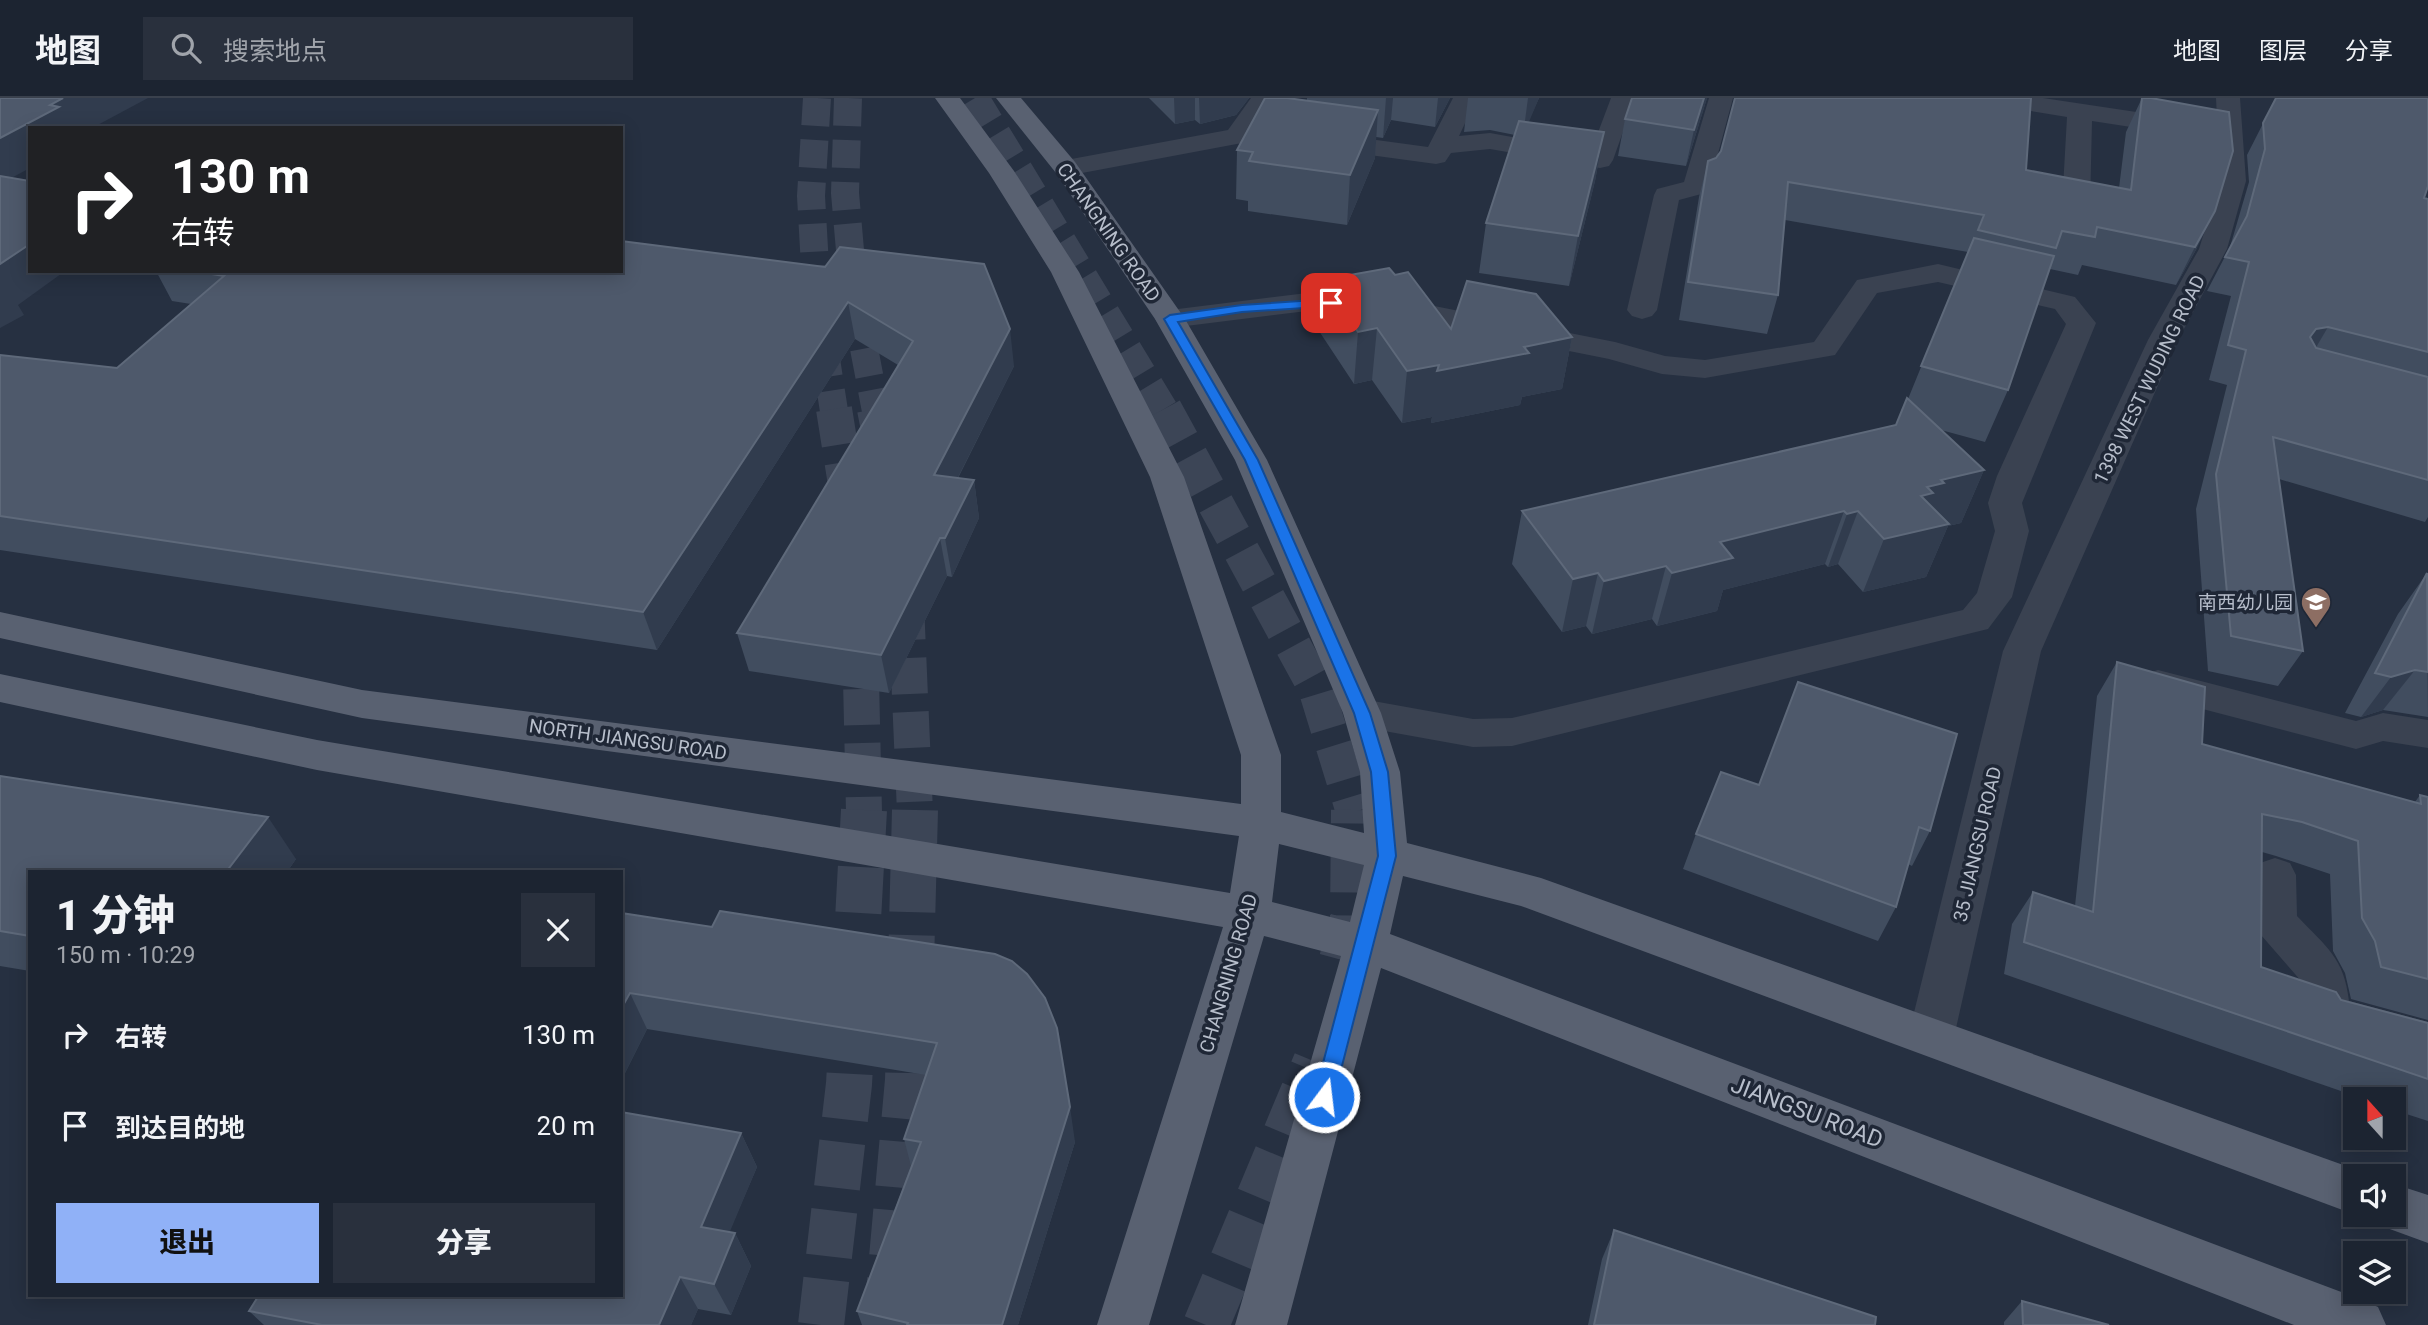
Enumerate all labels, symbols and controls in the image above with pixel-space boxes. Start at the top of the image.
search box [143,17,633,80]
icon: search [167,29,205,67]
text: 地图 [35,31,101,70]
text: 搜索地点 [223,36,327,66]
text: 地图 [2173,37,2221,65]
text: 图层 [2259,37,2307,65]
text: 分享 [2345,37,2393,65]
text: 130 m [171,148,310,205]
icon: right [56,154,147,245]
street label: CHANGNING ROAD [1052,158,1165,306]
text: 右转 [171,214,235,252]
street label: 1398 WEST WUDING ROAD [2089,271,2210,487]
pin [1301,273,1361,333]
icon: arrive [1312,284,1350,322]
school or university icon: 南西幼儿园 [2299,585,2333,629]
place label: 南西幼儿园 [2198,591,2293,614]
street label: NORTH JIANGSU ROAD [527,714,728,765]
street label: 35 JIANGSU ROAD [1948,764,2007,924]
text: 1 分钟 [56,891,175,940]
street label: CHANGNING ROAD [1195,891,1262,1055]
button: close [521,893,595,967]
text: 150 m · 10:29 [56,942,195,969]
icon: right [56,1016,94,1054]
text: 130 m [522,1020,595,1050]
text: 右转 [115,1022,167,1052]
position arrow [1287,1060,1361,1134]
street label: JIANGSU ROAD [1727,1071,1887,1154]
north arrow [2343,1087,2406,1150]
map controls [2343,1087,2406,1304]
icon: arrive [56,1107,94,1145]
text: 20 m [537,1111,595,1141]
text: 到达目的地 [115,1113,245,1143]
button: sound [2343,1164,2406,1227]
button: 退出 [56,1203,319,1283]
button: 分享 [333,1203,595,1283]
button: layers [2343,1241,2406,1304]

